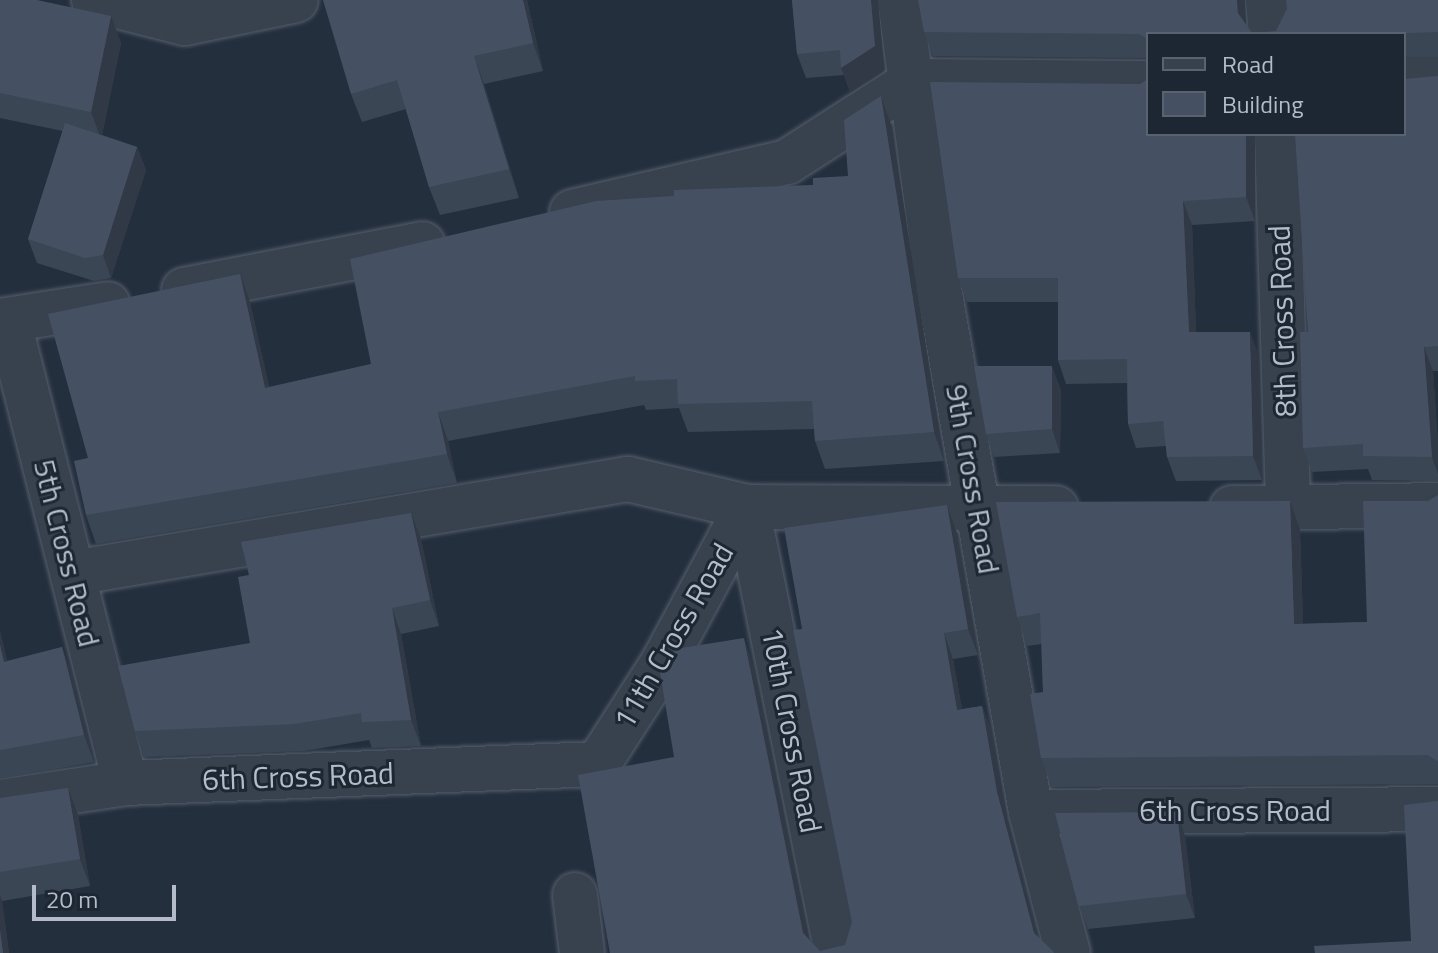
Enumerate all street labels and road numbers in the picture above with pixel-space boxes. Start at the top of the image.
street label: 8th Cross Road [1261,225,1303,417]
street label: 9th Cross Road [939,382,1007,576]
street label: 5th Cross Road [26,456,108,650]
street label: 11th Cross Road [605,537,741,735]
street label: 10th Cross Road [754,624,830,836]
street label: 6th Cross Road [202,755,394,797]
street label: 6th Cross Road [1139,792,1331,828]

